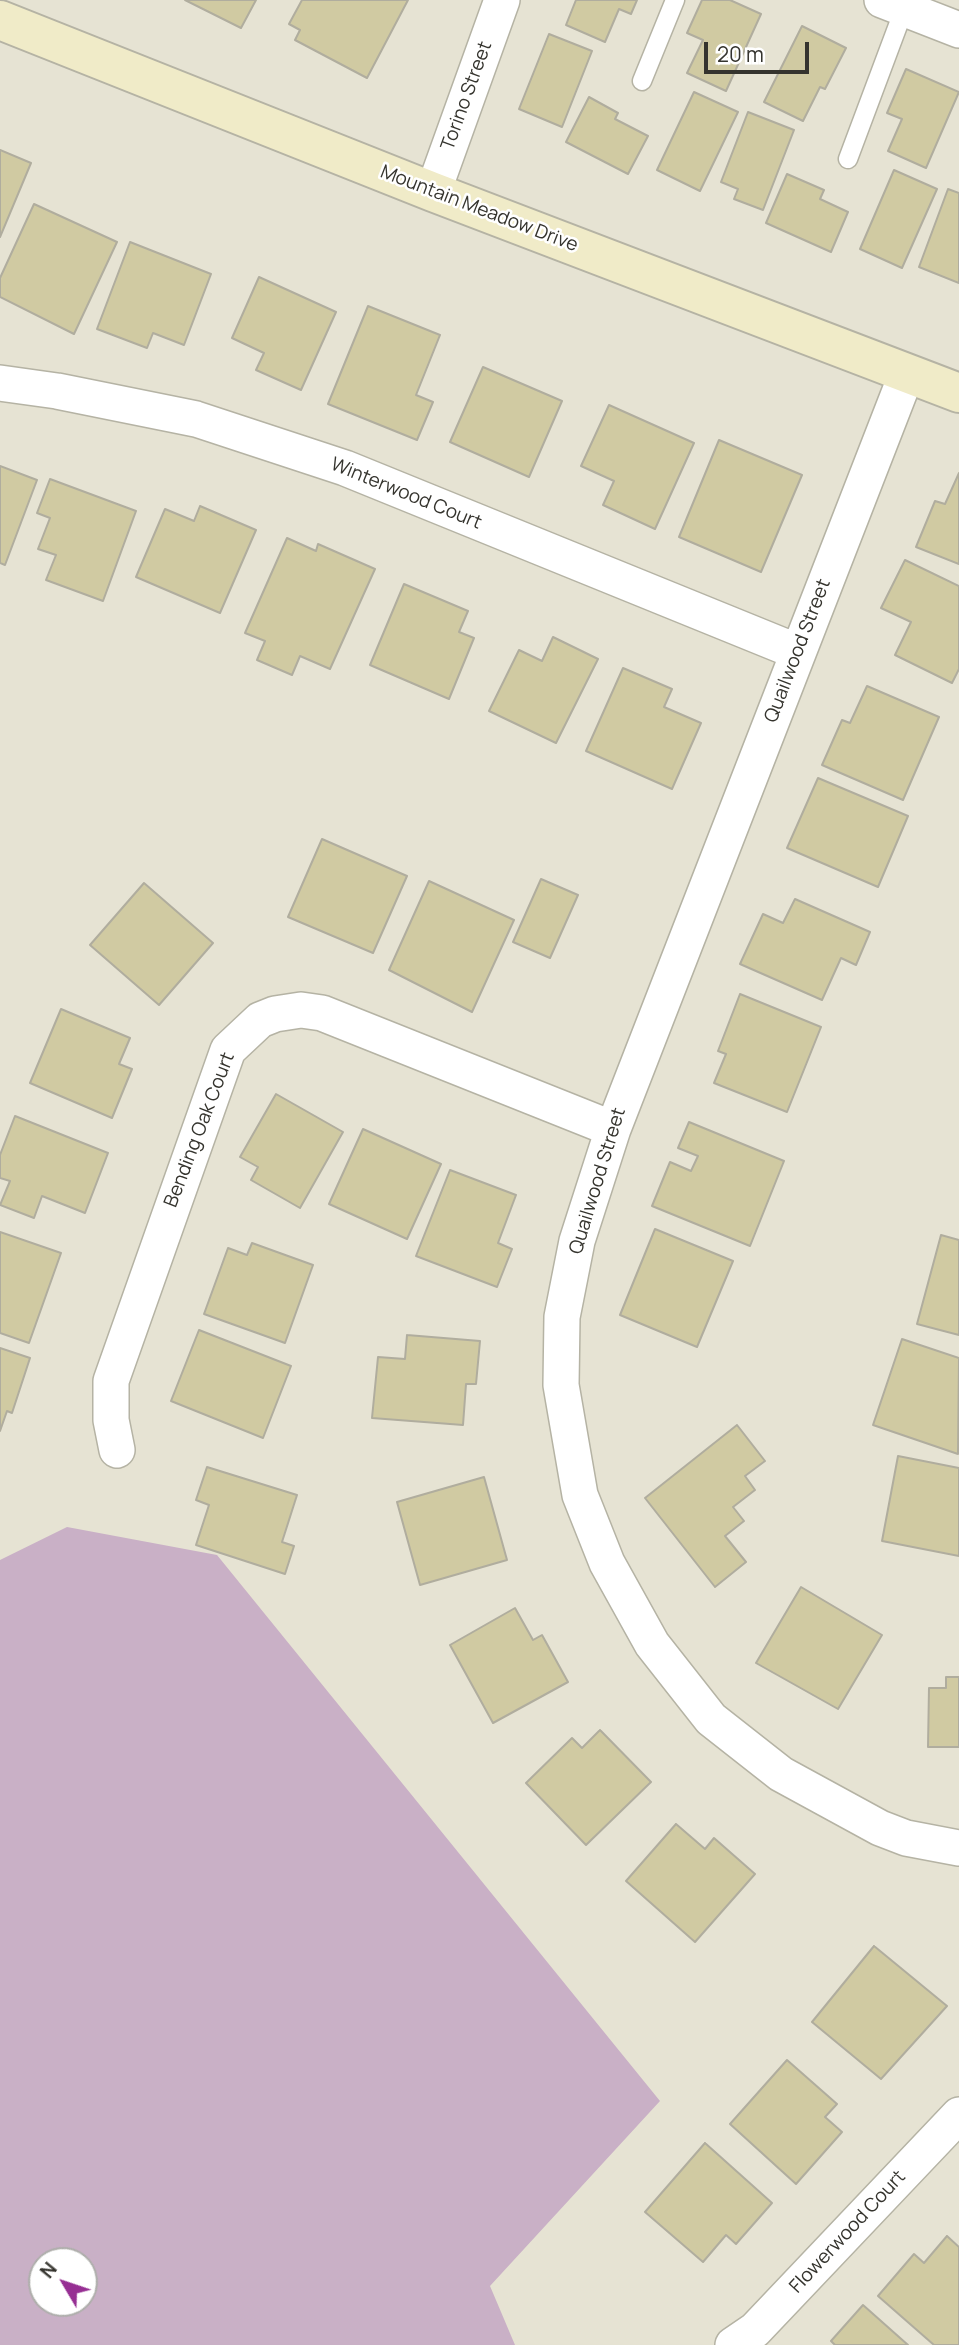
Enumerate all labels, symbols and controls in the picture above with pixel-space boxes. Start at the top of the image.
scale bar [707,28,812,72]
street label: Torino Street [437,38,497,154]
text: 20 m [717,40,764,68]
street label: Mountain Meadow Drive [377,161,581,257]
street label: Winterwood Court [327,453,485,535]
street label: Quailwood Street [760,576,836,726]
street label: Bending Oak Court [160,1049,240,1211]
street label: Quailwood Street [565,1105,631,1257]
street label: Flowerwood Court [785,2166,911,2298]
north arrow [28,2247,98,2317]
text: N [34,2257,63,2284]

